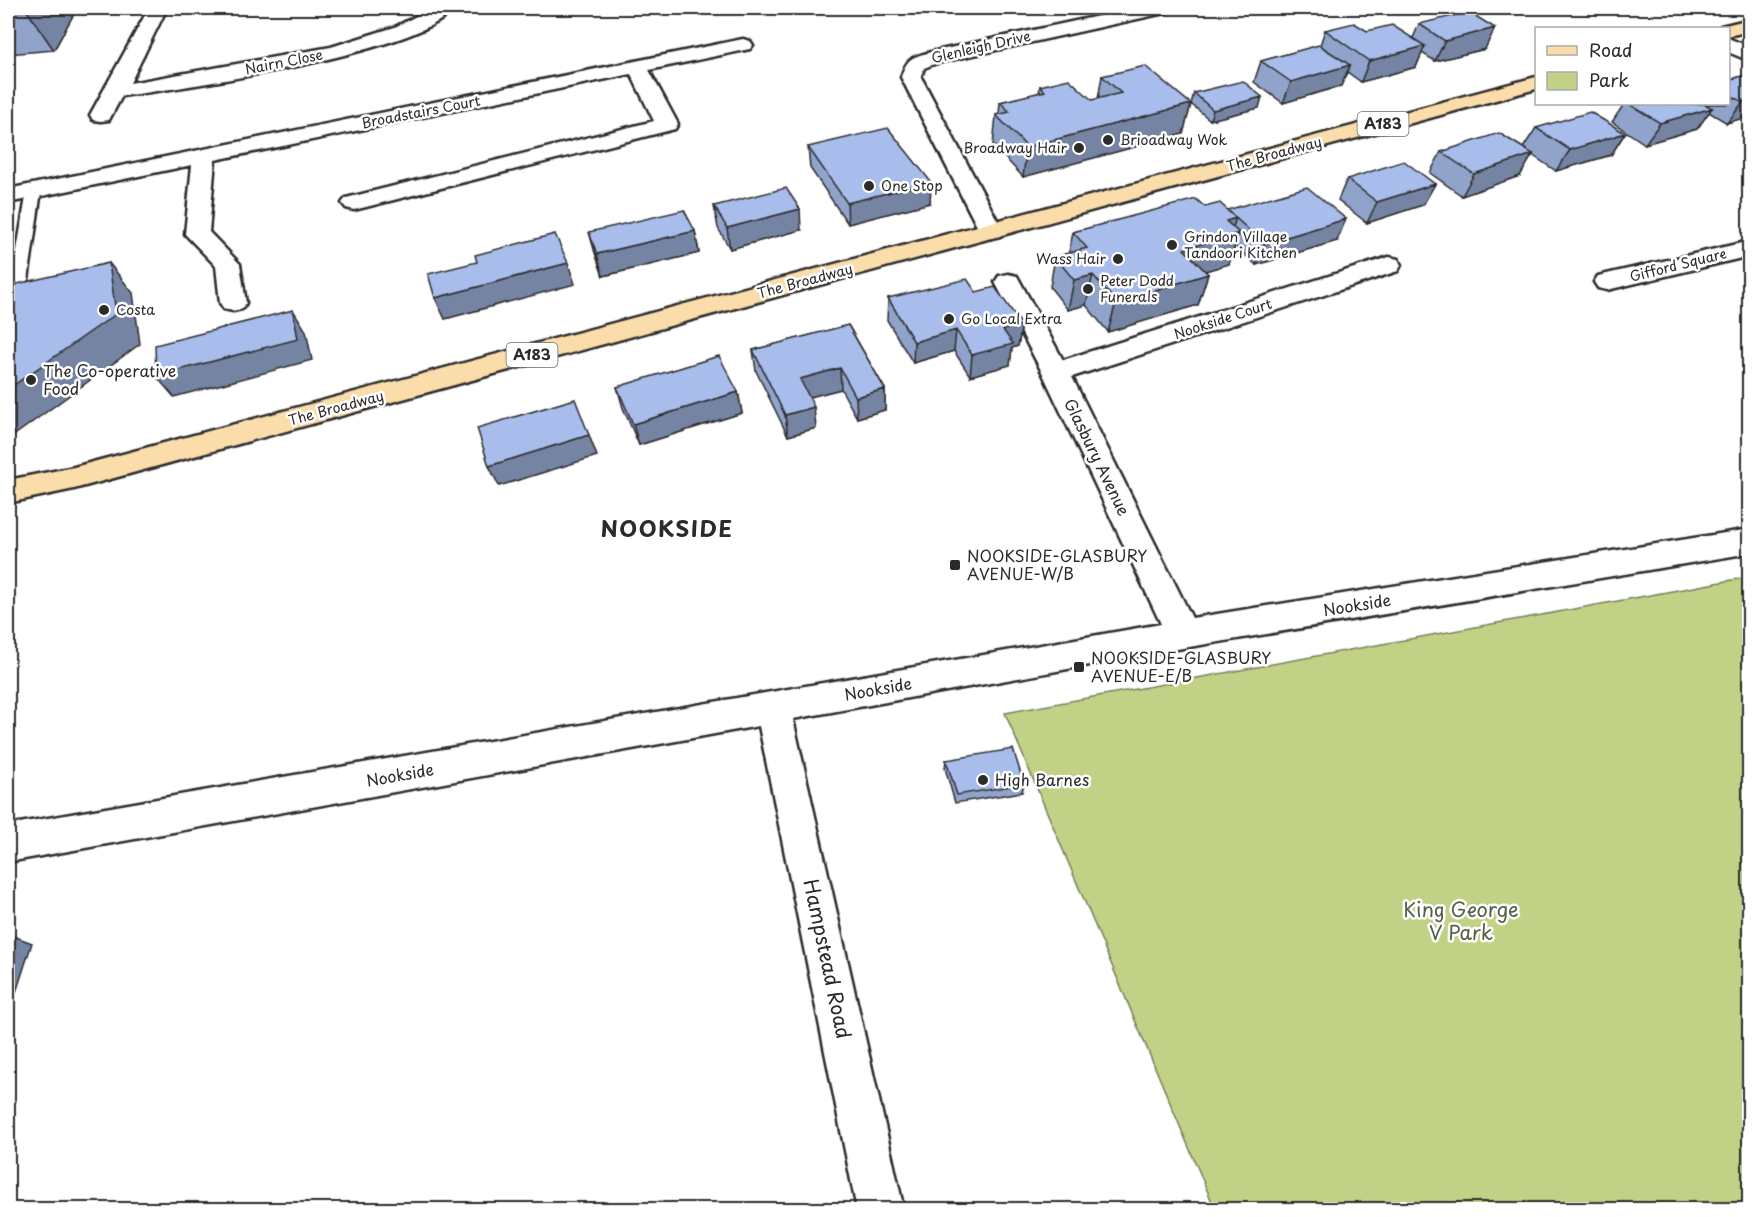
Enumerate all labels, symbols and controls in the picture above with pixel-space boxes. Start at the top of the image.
street label: Glenleigh Drive [929,25,1033,68]
legend [1535,27,1730,105]
text: Road [1589,36,1633,63]
street label: Nairn Close [243,44,325,79]
text: Park [1589,66,1629,93]
street label: Broadstairs Court [360,90,482,133]
road number: A183 [1358,112,1408,136]
place label: Brioadway Wok [1120,129,1228,150]
street label: The Broadway [1224,131,1324,176]
marker: Brioadway Wok [1101,133,1115,147]
place label: Broadway Hair [964,137,1068,158]
marker: Broadway Hair [1072,141,1086,155]
place label: One Stop [881,175,943,196]
marker: One Stop [862,179,876,193]
place label: Grindon Village Tandoori Kitchen [1184,226,1297,263]
marker: Grindon Village Tandoori Kitchen [1165,238,1179,252]
street label: Gifford Square [1627,242,1728,287]
place label: Wass Hair [1036,248,1107,269]
marker: Wass Hair [1111,252,1125,266]
street label: The Broadway [755,258,855,303]
place label: Peter Dodd Funerals [1100,270,1174,307]
marker: Peter Dodd Funerals [1081,282,1095,296]
street label: Nookside Court [1171,293,1275,344]
place label: Costa [116,299,155,320]
marker: Costa [97,303,111,317]
place label: Go Local Extra [961,308,1062,329]
marker: Go Local Extra [942,312,956,326]
road number: A183 [506,343,558,367]
place label: The Co-operative Food [43,358,176,400]
marker: The Co-operative Food [24,373,38,387]
street label: The Broadway [286,385,386,430]
street label: Glasbury Avenue [1059,394,1137,520]
district label: NOOKSIDE [600,511,734,544]
place label: NOOKSIDE-GLASBURY AVENUE-W/B [967,543,1147,585]
marker: NOOKSIDE-GLASBURY AVENUE-W/B [948,558,962,572]
street label: Nookside [1321,587,1392,621]
place label: NOOKSIDE-GLASBURY AVENUE-E/B [1091,645,1271,687]
marker: NOOKSIDE-GLASBURY AVENUE-E/B [1072,660,1086,674]
street label: Nookside [842,670,914,706]
street label: Nookside [364,756,436,792]
place label: High Barnes [995,767,1089,791]
marker: High Barnes [976,773,990,787]
street label: Hampstead Road [796,876,860,1041]
park label: King George V Park [1403,894,1519,947]

